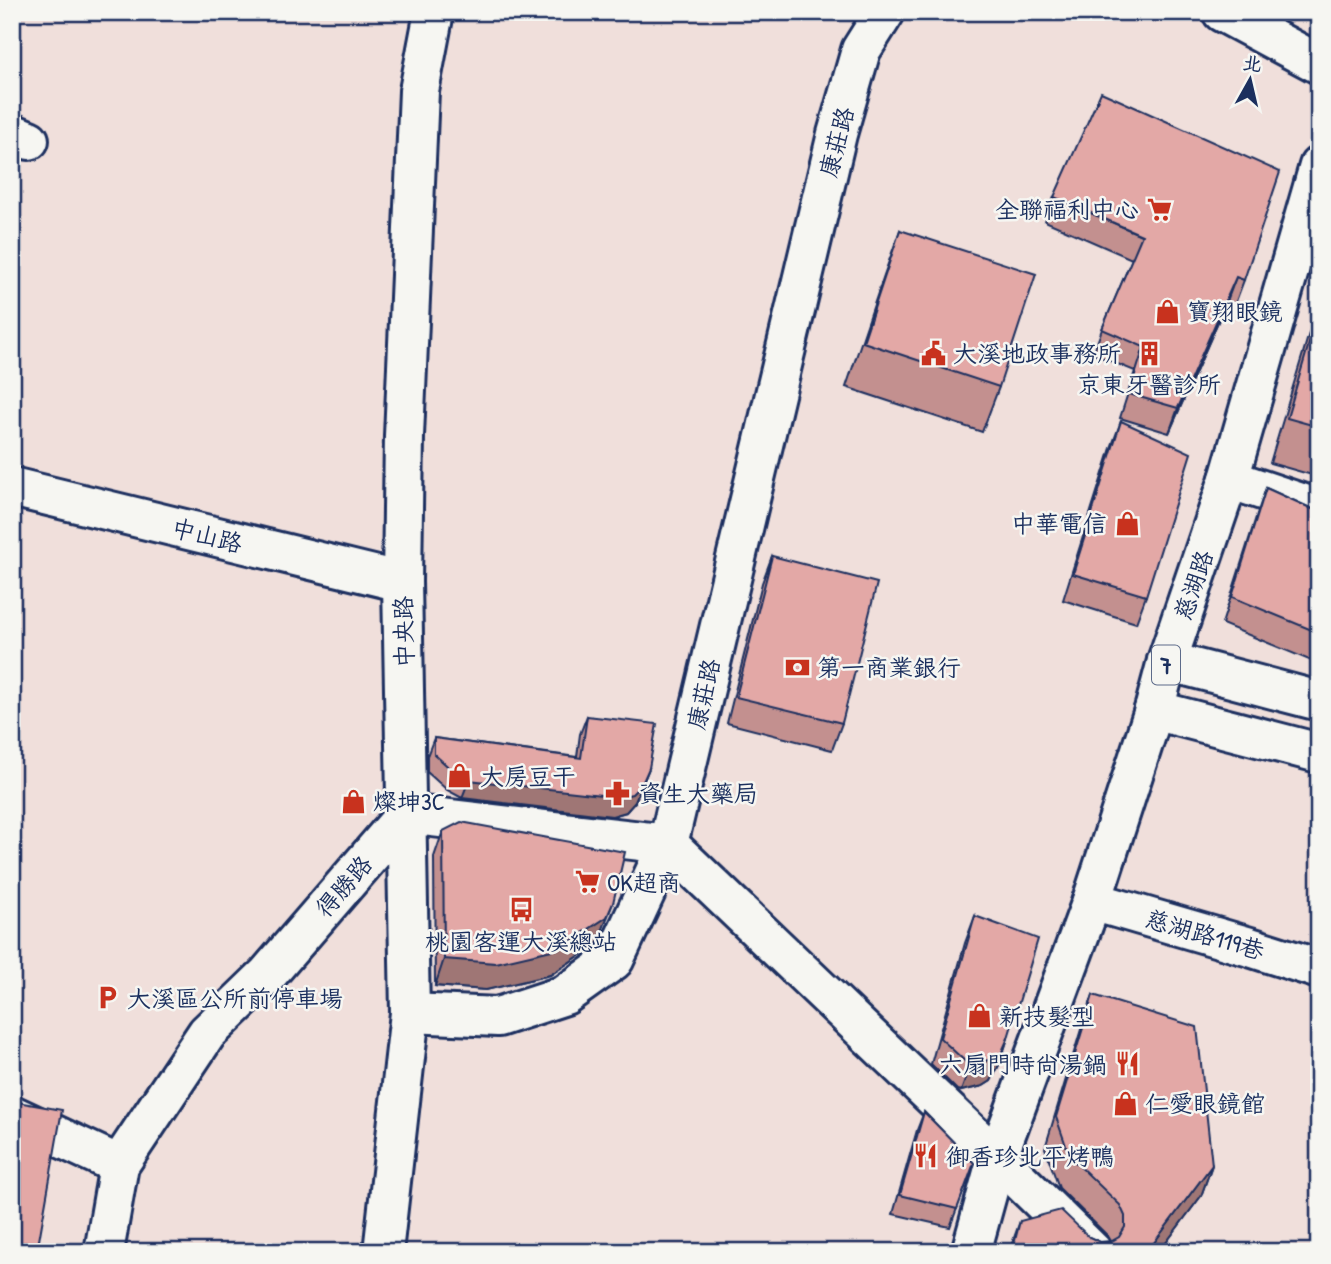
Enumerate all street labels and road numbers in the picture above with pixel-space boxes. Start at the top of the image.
street label: 康莊路 [811,103,861,181]
street label: 中山路 [168,511,246,559]
street label: 慈湖路 [1166,546,1220,624]
street label: 中央路 [386,596,420,668]
road number: 7 [1152,646,1180,684]
street label: 康莊路 [679,655,727,733]
street label: 得勝路 [307,848,379,924]
street label: 慈湖路119巷 [1142,902,1268,966]

